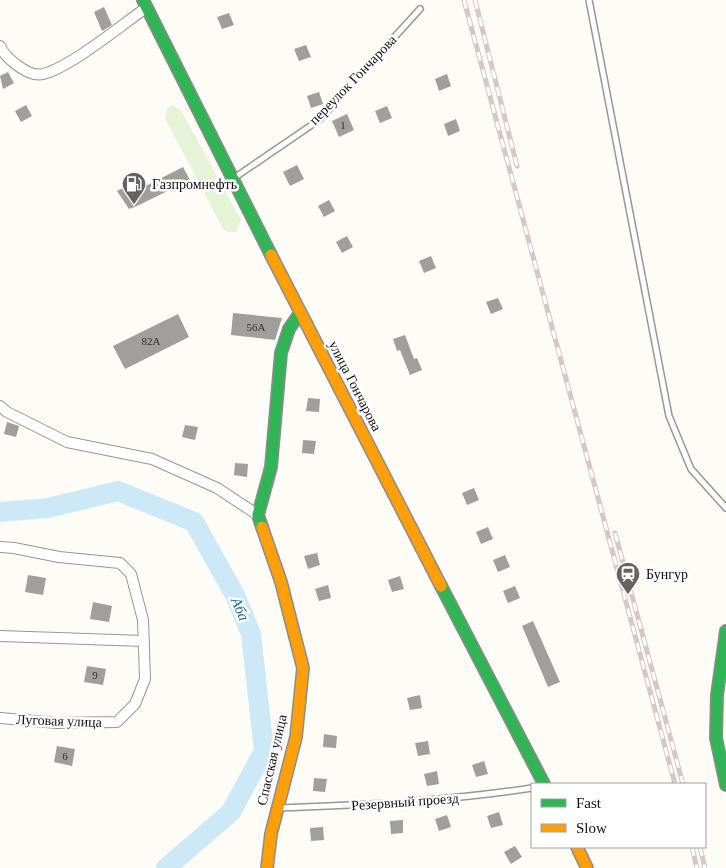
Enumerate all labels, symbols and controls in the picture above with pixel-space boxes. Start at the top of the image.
street label: переулок Гончарова [306,32,400,128]
house number: 1 [340,119,346,131]
fuel station icon: Газпромнефть [121,171,147,205]
place label: Газпромнефть [152,177,237,192]
house number: 56А [247,321,266,333]
house number: 82А [142,335,161,347]
street label: улица Гончарова [326,338,385,434]
station icon: Бунгур [615,561,641,595]
place label: Бунгур [646,567,688,582]
water label: Аба [228,594,252,623]
house number: 9 [92,669,98,681]
street label: Луговая улица [16,712,103,730]
street label: Спасская улица [254,712,290,807]
house number: 6 [62,750,68,762]
legend [531,783,706,848]
street label: Резервный проезд [351,791,459,813]
text: Fast [576,795,602,811]
text: Slow [576,820,607,836]

